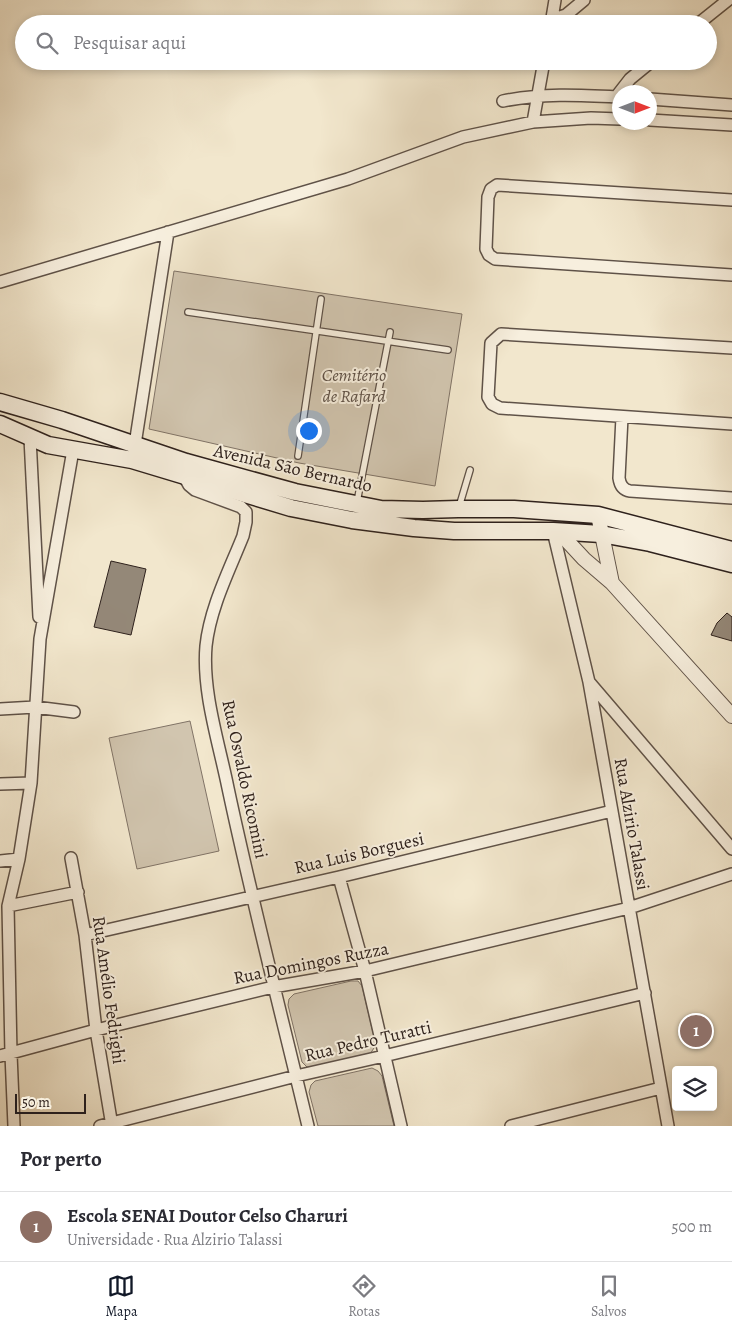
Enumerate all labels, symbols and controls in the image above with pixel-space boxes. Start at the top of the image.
search box [15,15,717,70]
icon: search [33,29,61,57]
text: Pesquisar aqui [73,30,186,56]
north arrow [612,85,657,130]
park label: Cemitério de Rafard [322,363,386,408]
your location [296,418,322,444]
street label: Avenida São Bernardo [211,438,375,498]
street label: Rua Osvaldo Ricomini [216,697,274,861]
street label: Rua Alzirio Talassi [609,756,655,892]
street label: Rua Luis Borguesi [292,826,426,880]
street label: Rua Amélio Fedrighi [87,914,131,1066]
street label: Rua Domingos Ruzza [231,936,391,990]
pin: 1 [680,1012,712,1050]
street label: Rua Pedro Turatti [302,1015,434,1067]
map controls [672,1066,717,1111]
button: layers [672,1066,717,1111]
scale bar [15,1091,86,1114]
text: 50 m [22,1093,50,1112]
text: Por perto [20,1145,102,1173]
text: Escola SENAI Doutor Celso Charuri [67,1203,348,1229]
text: 1 [33,1216,39,1238]
text: 500 m [672,1216,712,1238]
text: Universidade · Rua Alzirio Talassi [67,1229,283,1251]
tab: Mapa [105,1272,138,1321]
tab: Rotas [348,1272,380,1321]
tab: Salvos [591,1272,627,1321]

